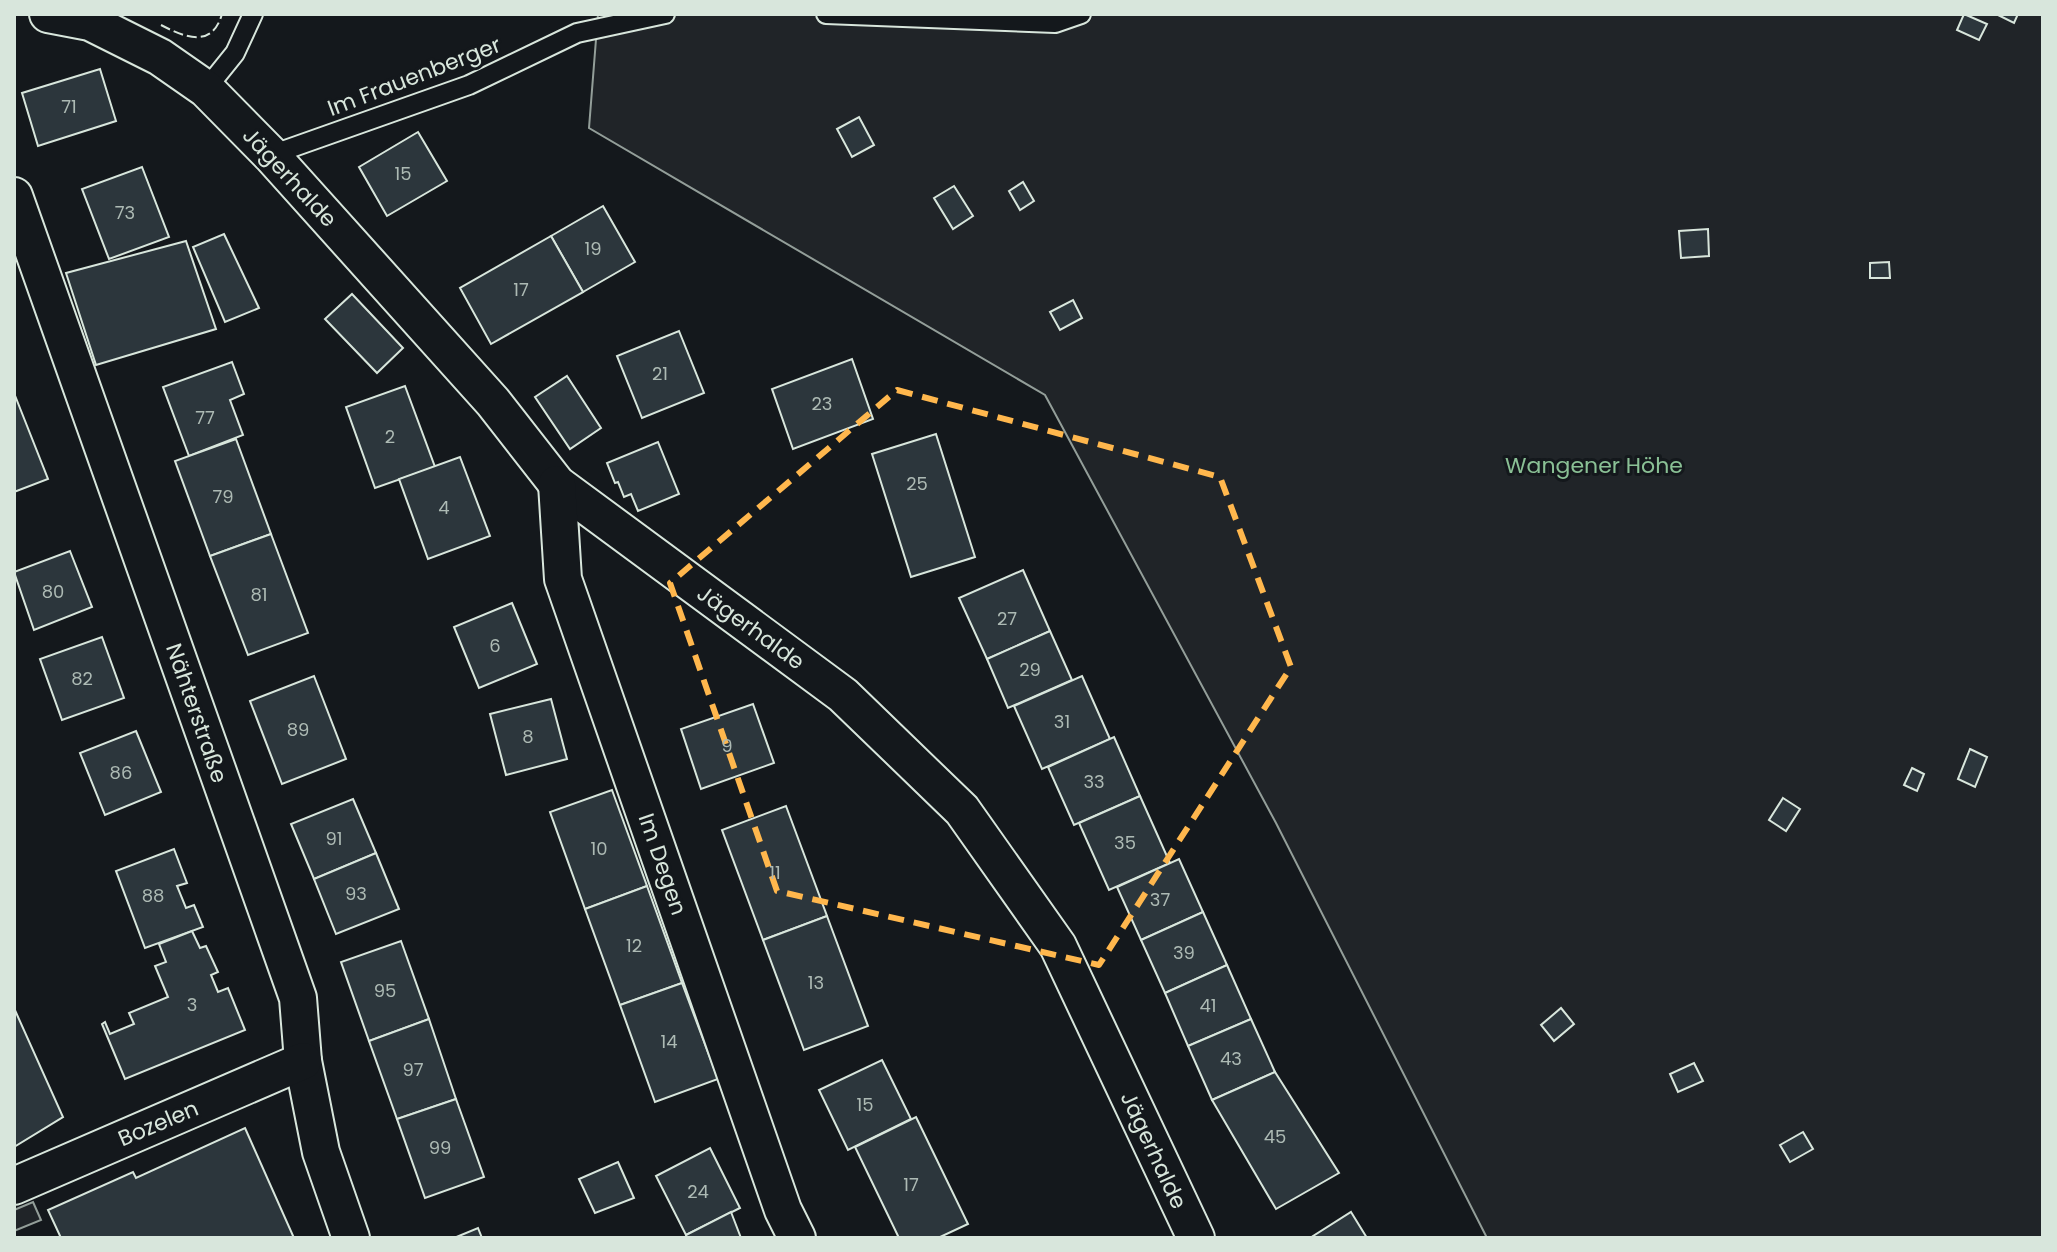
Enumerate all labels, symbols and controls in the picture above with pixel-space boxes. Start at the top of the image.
street label: Im Frauenberger [323,29,505,124]
house number: 71 [61,94,77,119]
street label: Jägerhalde [235,121,344,234]
house number: 15 [394,161,412,186]
house number: 73 [115,200,135,225]
house number: 19 [584,236,602,261]
house number: 17 [513,277,529,302]
house number: 21 [652,361,668,386]
house number: 23 [812,391,832,416]
house number: 77 [195,405,215,430]
house number: 2 [385,424,395,449]
park label: Wangener Höhe [1505,450,1683,481]
house number: 25 [906,471,928,496]
house number: 79 [212,484,234,509]
house number: 4 [438,495,450,520]
street label: Jägerhalde [691,578,811,677]
house number: 80 [42,579,64,604]
house number: 81 [250,582,268,607]
house number: 27 [997,606,1017,631]
house number: 6 [489,633,501,658]
street label: Nähterstraße [158,639,235,787]
house number: 29 [1019,657,1041,682]
house number: 82 [71,666,93,691]
house number: 31 [1054,709,1070,734]
house number: 89 [287,717,309,742]
house number: 8 [522,724,534,749]
house number: 9 [721,733,733,758]
house number: 86 [110,760,132,785]
house number: 33 [1083,769,1105,794]
street label: Im Degen [631,809,694,919]
house number: 91 [325,826,343,851]
house number: 35 [1114,830,1136,855]
house number: 10 [590,836,608,861]
house number: 11 [769,860,781,885]
house number: 93 [345,881,367,906]
house number: 88 [142,883,164,908]
house number: 37 [1150,887,1170,912]
house number: 12 [626,933,642,958]
house number: 39 [1173,940,1195,965]
house number: 13 [808,970,824,995]
house number: 95 [374,978,396,1003]
house number: 3 [187,992,197,1017]
house number: 41 [1199,993,1217,1018]
house number: 14 [660,1029,678,1054]
house number: 43 [1220,1046,1242,1071]
house number: 97 [402,1057,424,1082]
street label: Jägerhalde [1113,1086,1194,1214]
house number: 15 [856,1092,874,1117]
street label: Bozelen [113,1093,203,1154]
house number: 45 [1264,1124,1286,1149]
house number: 99 [429,1135,451,1160]
house number: 17 [903,1172,919,1197]
house number: 24 [687,1179,709,1204]

